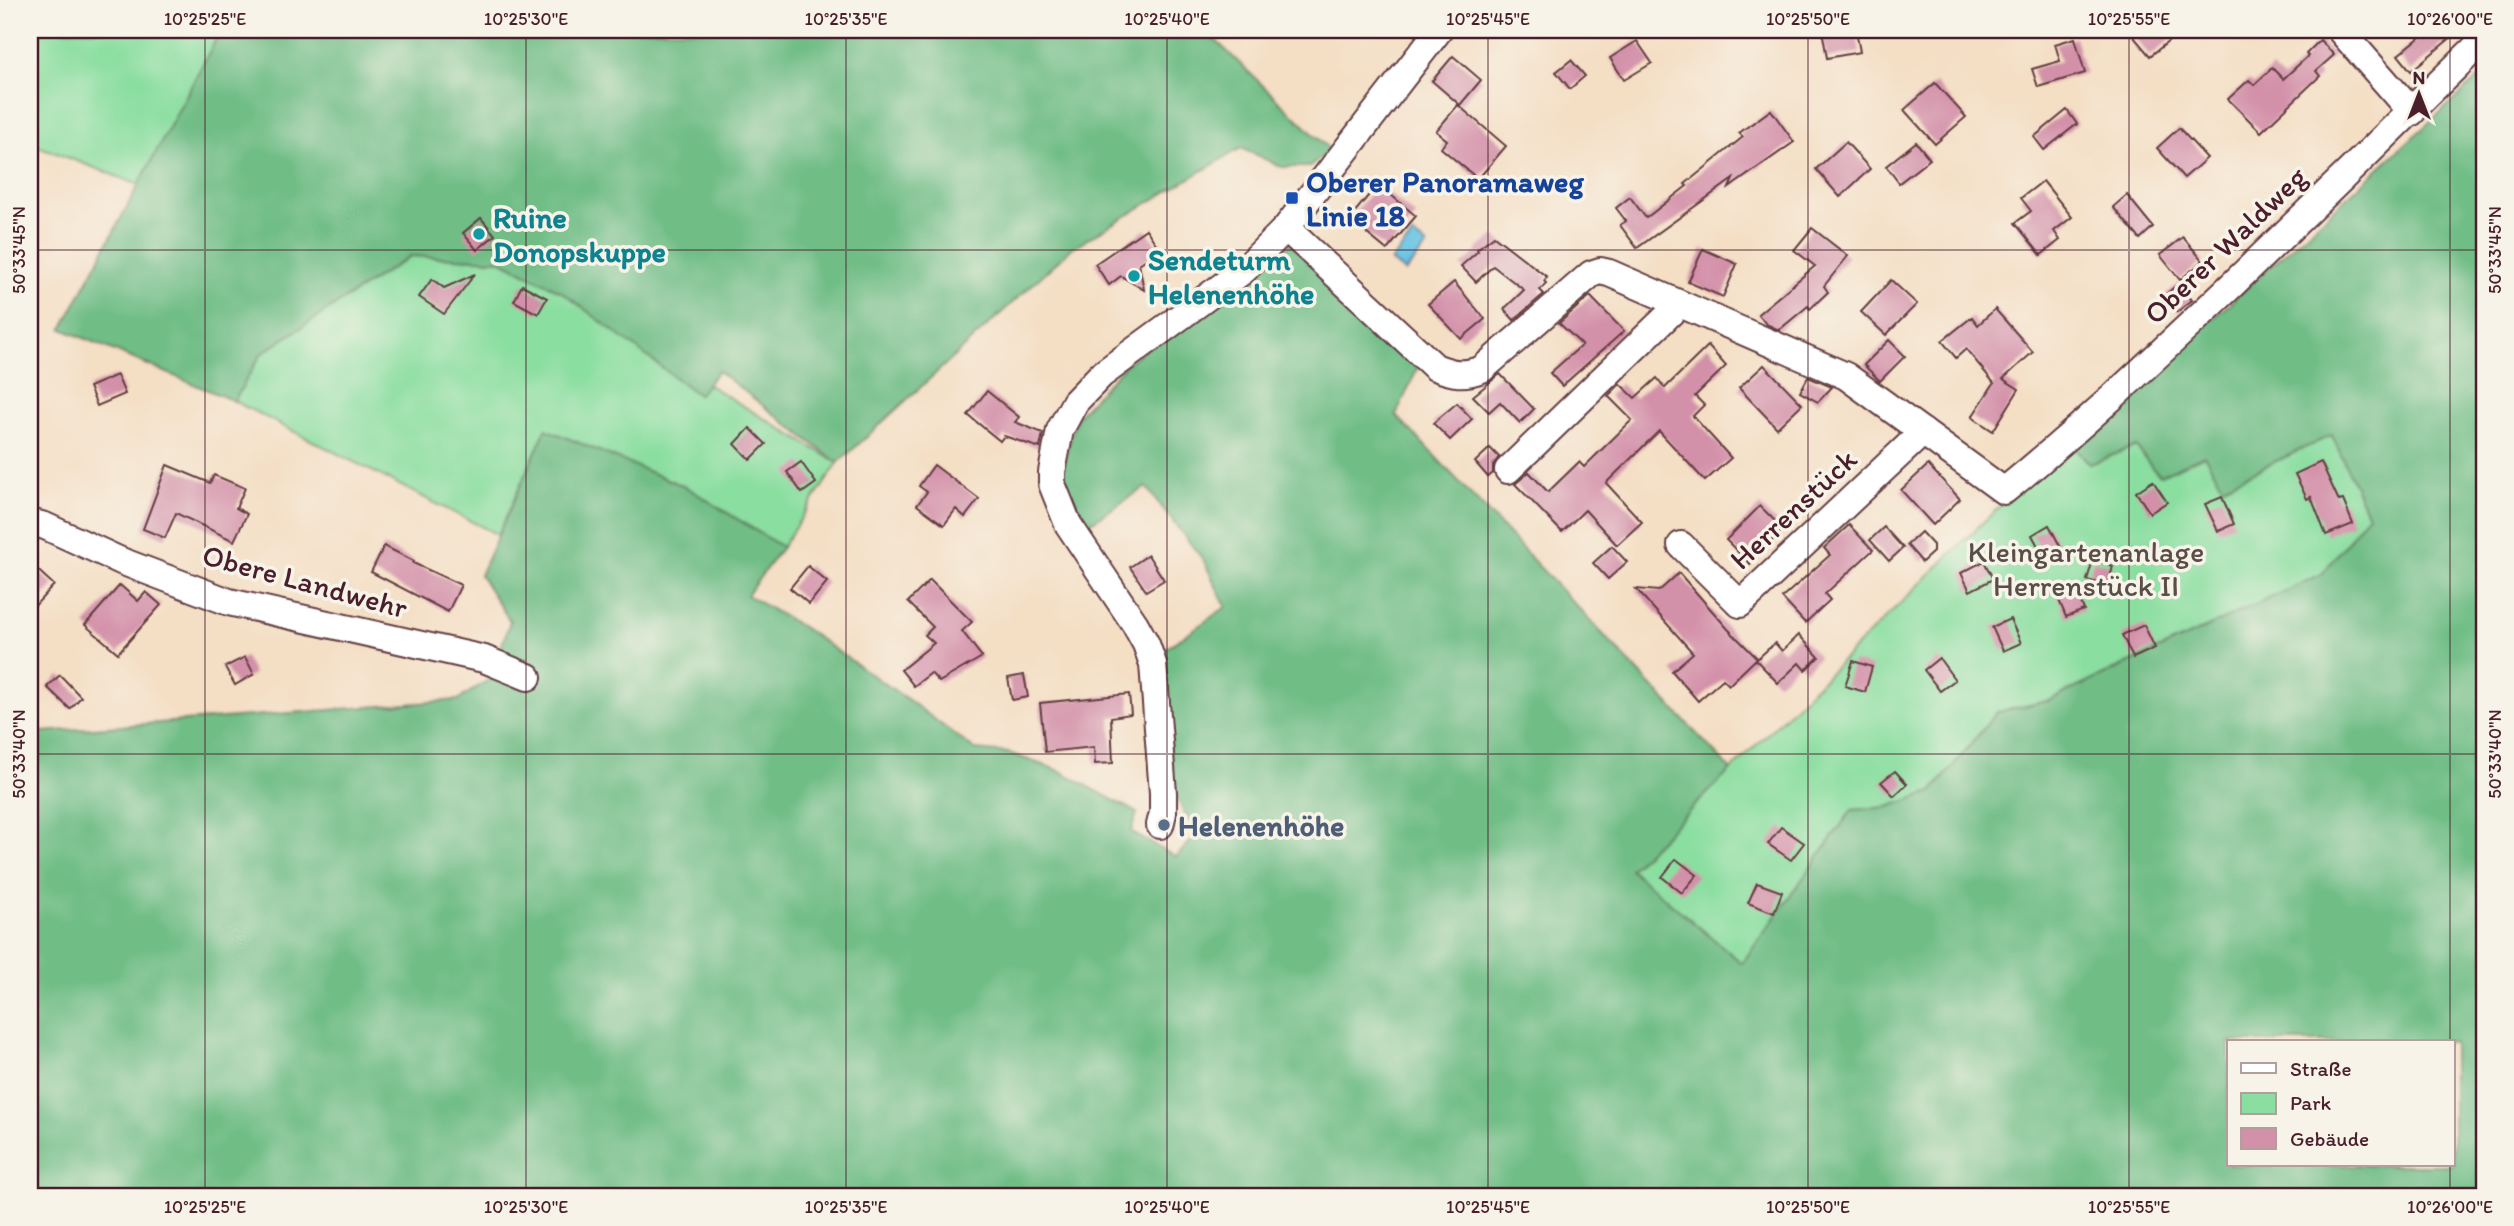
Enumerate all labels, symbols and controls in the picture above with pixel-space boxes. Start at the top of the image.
text: 10°25'25"E [164,8,246,30]
text: 10°25'30"E [484,8,568,30]
text: 10°25'35"E [805,8,887,30]
text: 10°25'40"E [1124,8,1210,30]
text: 10°25'45"E [1446,8,1530,30]
text: 10°25'50"E [1766,8,1850,30]
text: 10°25'55"E [2088,8,2170,30]
text: 10°26'00"E [2407,8,2493,30]
north arrow [2384,60,2454,130]
text: N [2413,66,2425,89]
street label: Oberer Waldweg [2136,158,2314,332]
place label: Oberer Panoramaweg Linie 18 [1306,163,1584,234]
marker: Oberer Panoramaweg Linie 18 [1284,190,1300,206]
place label: Ruine Donopskuppe [493,199,666,270]
text: 50°33'45"N [8,206,30,294]
text: 50°33'45"N [2484,206,2506,294]
marker: Ruine Donopskuppe [471,226,487,242]
place label: Sendeturm Helenenhöhe [1148,241,1314,312]
marker: Sendeturm Helenenhöhe [1126,268,1142,284]
street label: Herrenstück [1722,440,1865,577]
park label: Kleingartenanlage Herrenstück II [1968,533,2204,604]
street label: Obere Landwehr [198,536,412,626]
text: 50°33'40"N [8,709,30,799]
text: 50°33'40"N [2484,709,2506,799]
place label: Helenenhöhe [1178,807,1344,844]
marker: Helenenhöhe [1156,817,1172,833]
legend [2227,1040,2454,1166]
text: Straße [2290,1056,2351,1081]
text: Park [2290,1090,2332,1115]
text: Gebäude [2290,1126,2369,1151]
text: 10°25'25"E [164,1196,246,1218]
text: 10°25'30"E [484,1196,568,1218]
text: 10°25'35"E [805,1196,887,1218]
text: 10°25'40"E [1124,1196,1210,1218]
text: 10°25'45"E [1446,1196,1530,1218]
text: 10°25'50"E [1766,1196,1850,1218]
text: 10°25'55"E [2088,1196,2170,1218]
text: 10°26'00"E [2407,1196,2493,1218]

